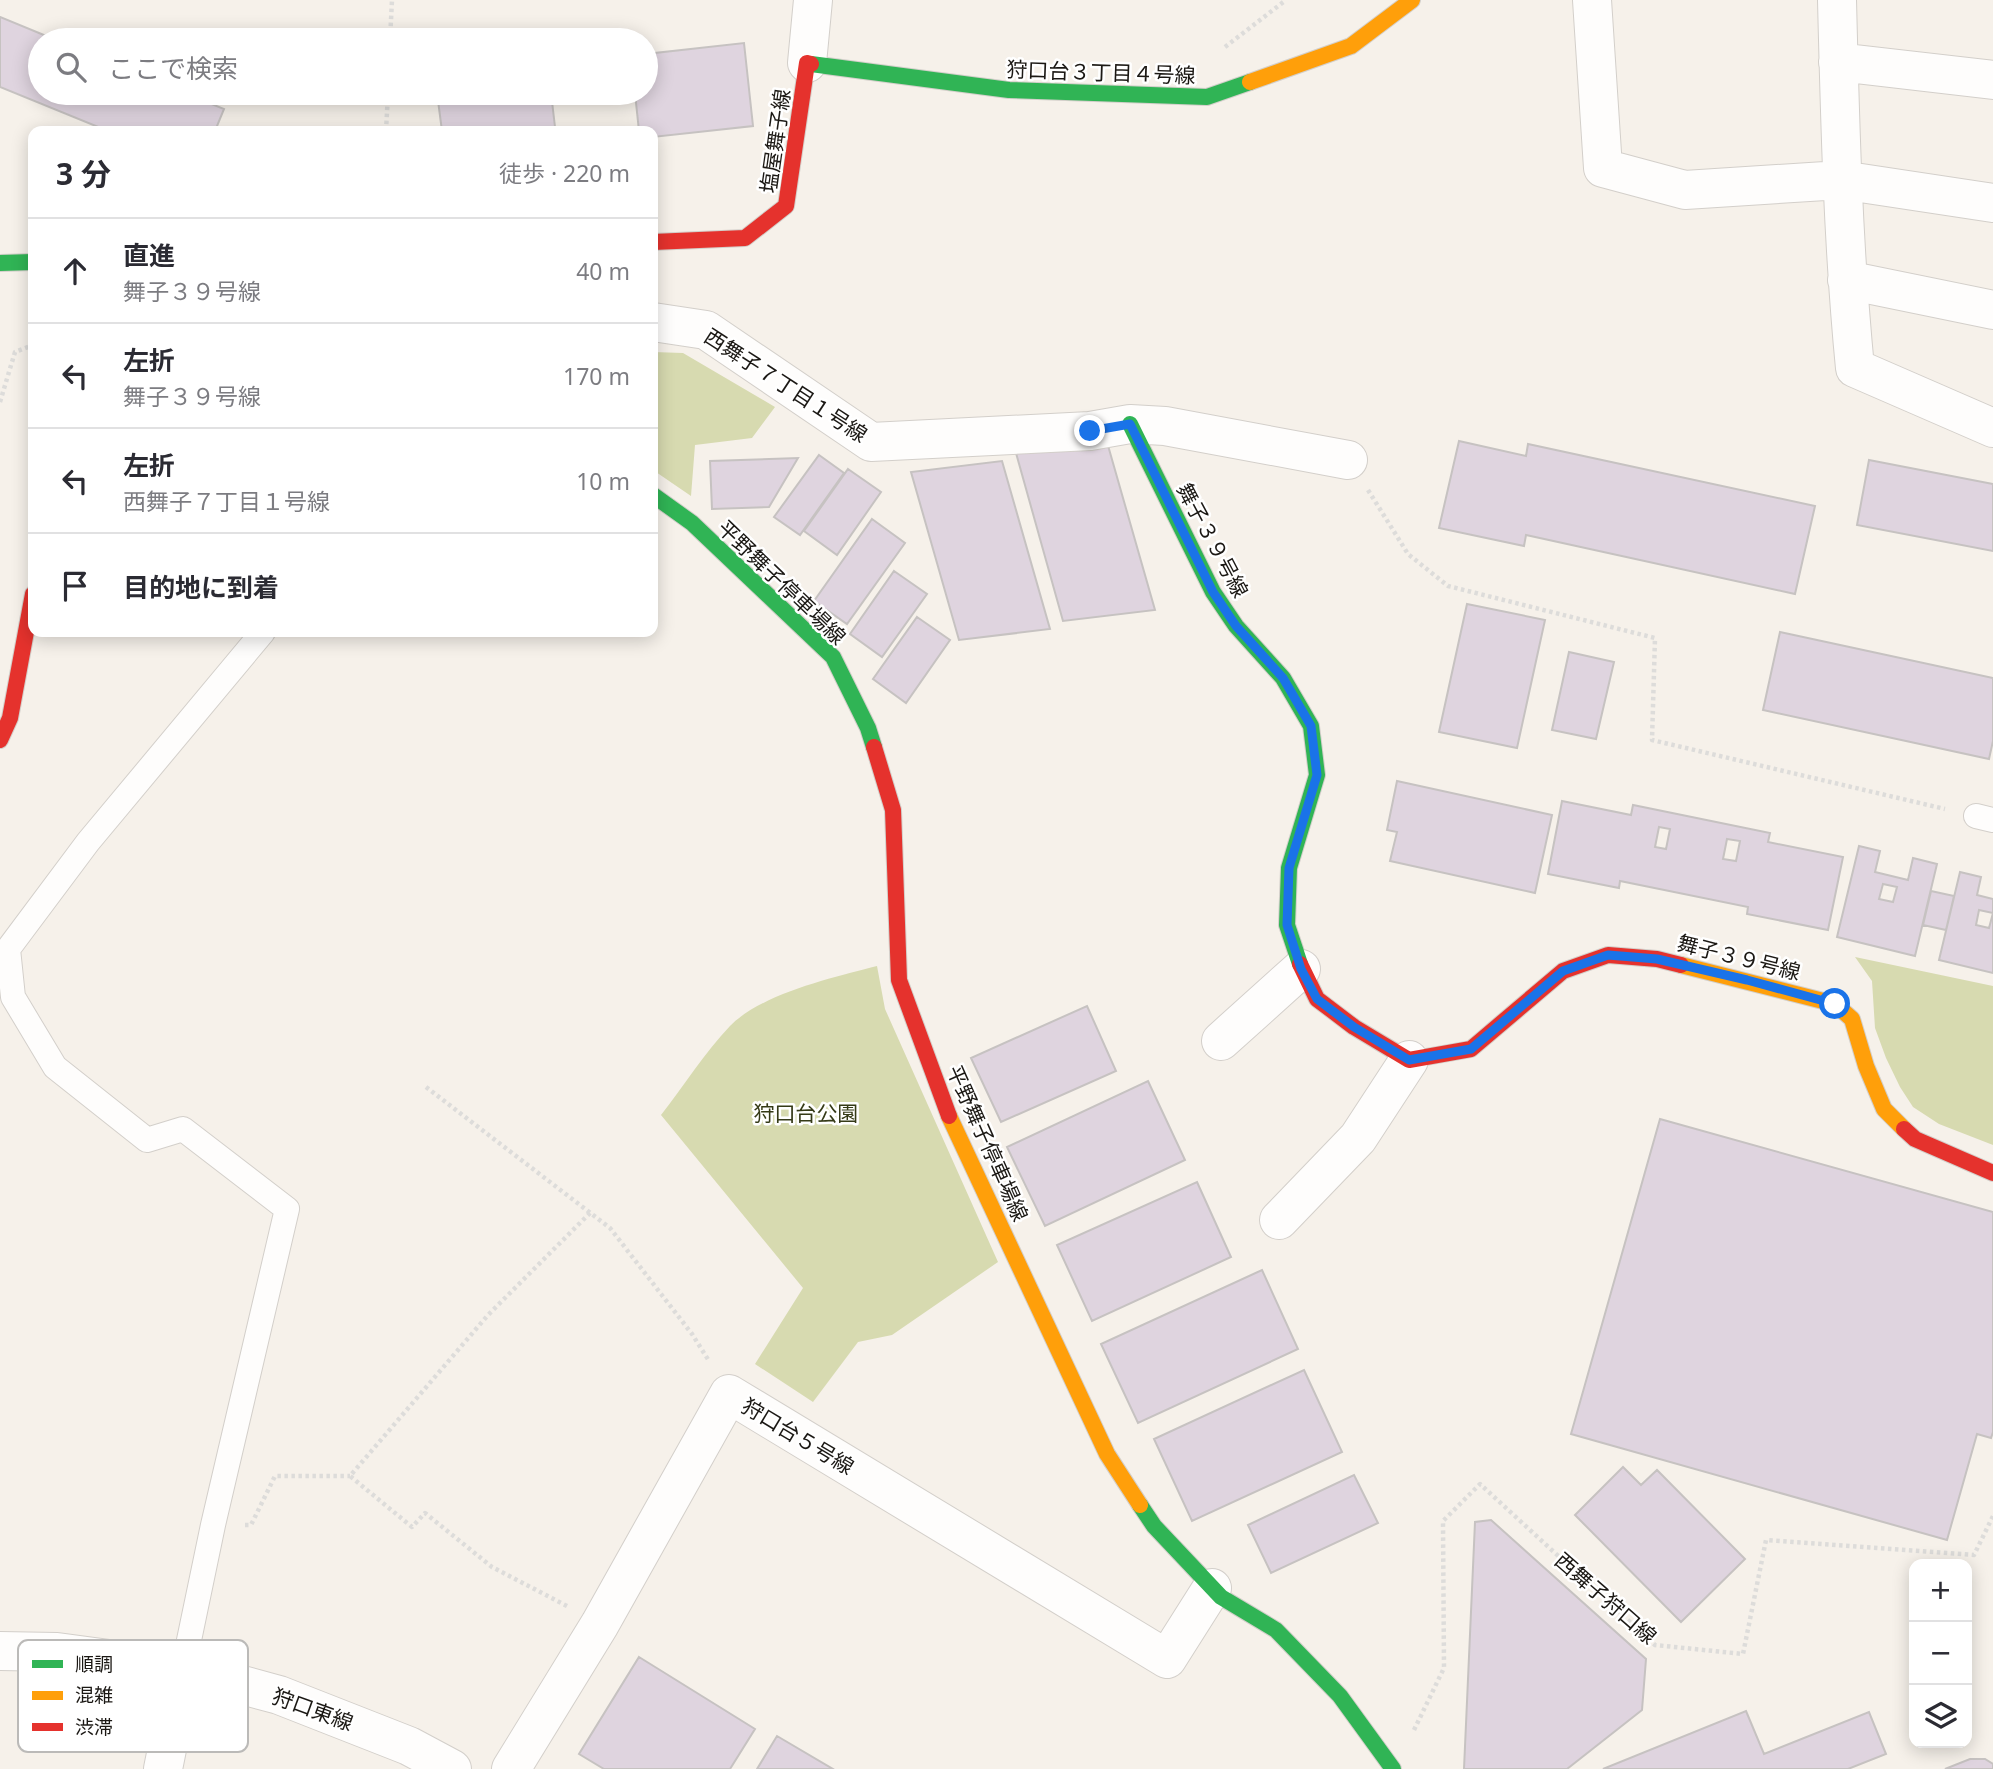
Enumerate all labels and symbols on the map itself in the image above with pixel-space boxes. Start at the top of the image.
street label: 狩口台３丁目４号線 [1006,55,1196,89]
street label: 塩屋舞子線 [754,87,796,195]
street label: 西舞子７丁目１号線 [699,322,873,448]
route end [1074,415,1105,446]
street label: 舞子３９号線 [1171,478,1255,602]
street label: 平野舞子停車場線 [712,514,852,650]
street label: 舞子３９号線 [1674,928,1804,986]
route start [1819,988,1850,1019]
street label: 平野舞子停車場線 [941,1061,1035,1225]
park label: 狩口台公園 [754,1099,859,1127]
street label: 狩口台５号線 [737,1392,859,1480]
street label: 西舞子狩口線 [1549,1546,1663,1650]
legend [18,1640,248,1752]
text: 順調 [75,1651,113,1677]
street label: 狩口東線 [269,1681,357,1737]
text: 混雑 [75,1682,113,1708]
text: 渋滞 [75,1714,113,1740]

